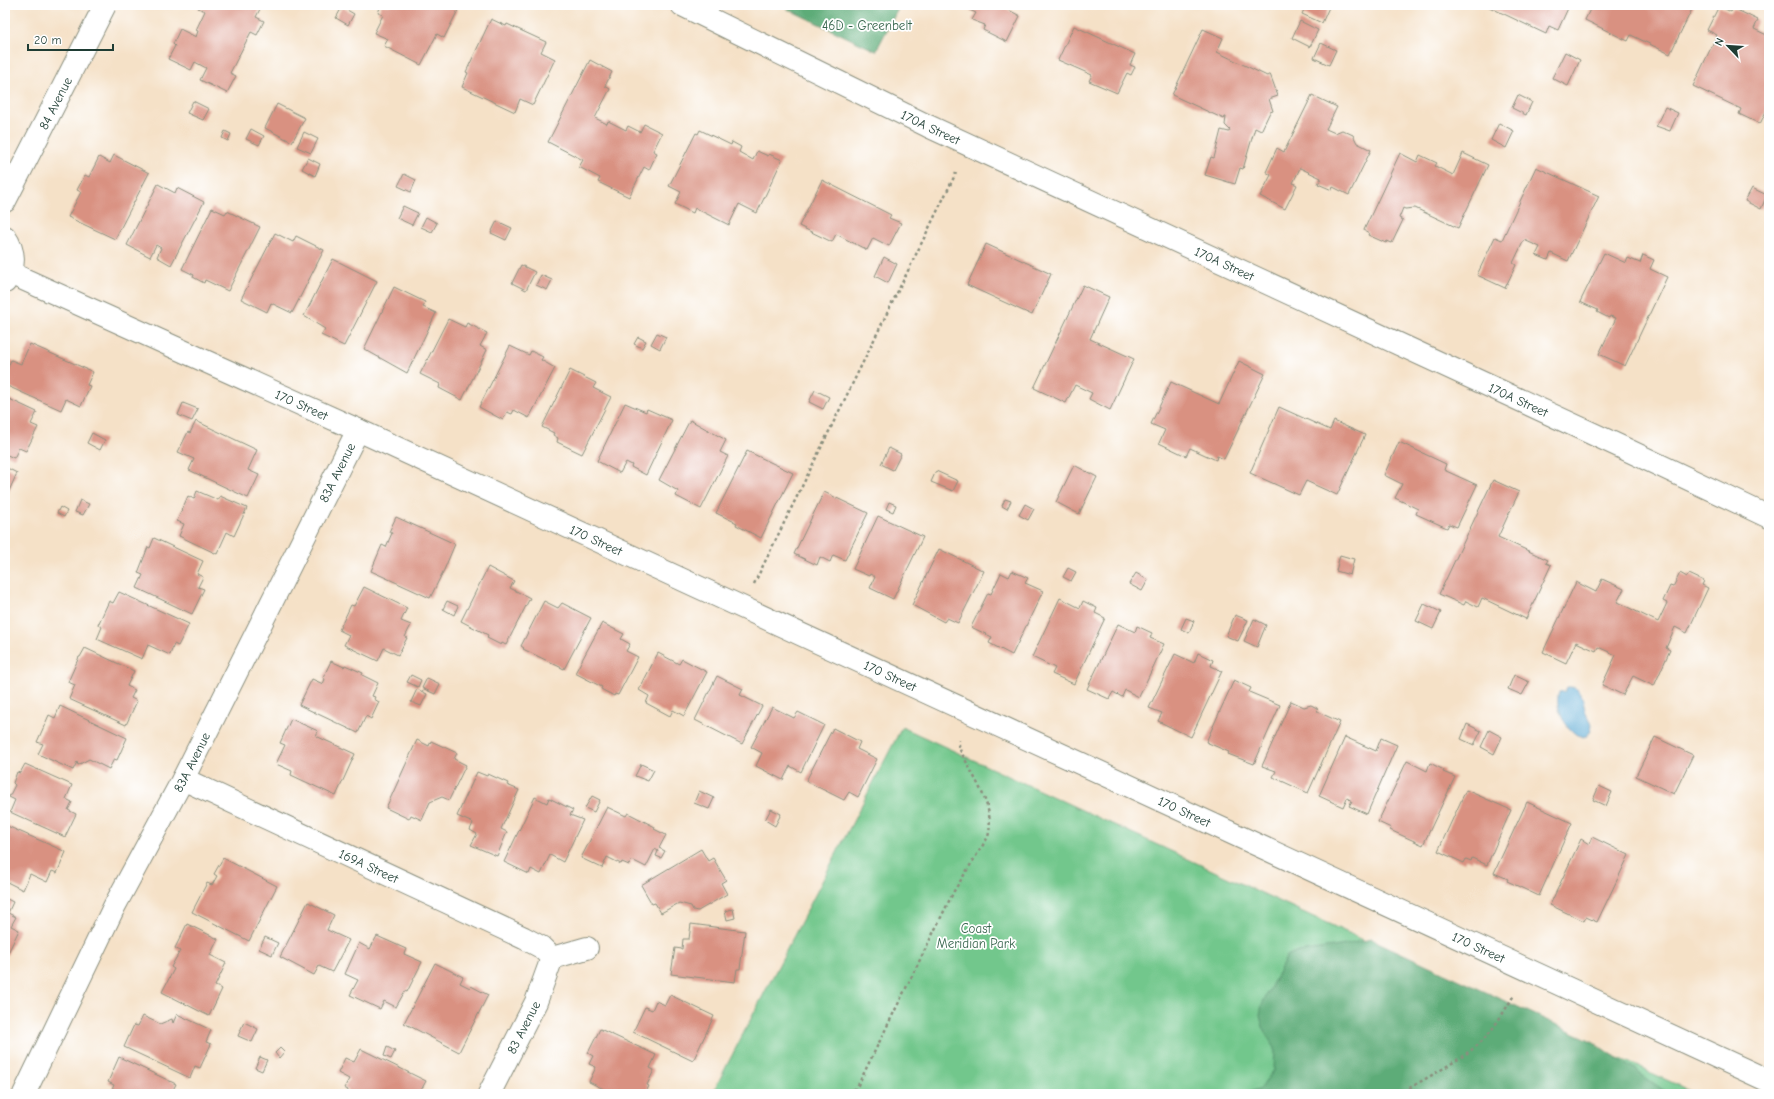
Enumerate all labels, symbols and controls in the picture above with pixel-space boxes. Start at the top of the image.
park label: 46D - Greenbelt [822,18,913,33]
scale bar [28,26,113,52]
north arrow [1708,26,1748,66]
text: 20 m [34,33,62,47]
text: N [1712,36,1727,48]
street label: 84 Avenue [35,74,75,132]
street label: 170A Street [899,106,964,148]
street label: 170A Street [1193,243,1258,284]
street label: 170A Street [1487,379,1552,420]
street label: 170 Street [273,386,332,424]
street label: 83A Avenue [316,440,358,505]
street label: 170 Street [567,521,626,559]
street label: 170 Street [862,657,920,695]
street label: 83A Avenue [170,729,213,794]
street label: 170 Street [1156,793,1214,830]
street label: 169A Street [337,845,402,886]
park label: Coast Meridian Park [937,921,1016,951]
street label: 170 Street [1450,928,1508,966]
street label: 83 Avenue [503,998,543,1056]

